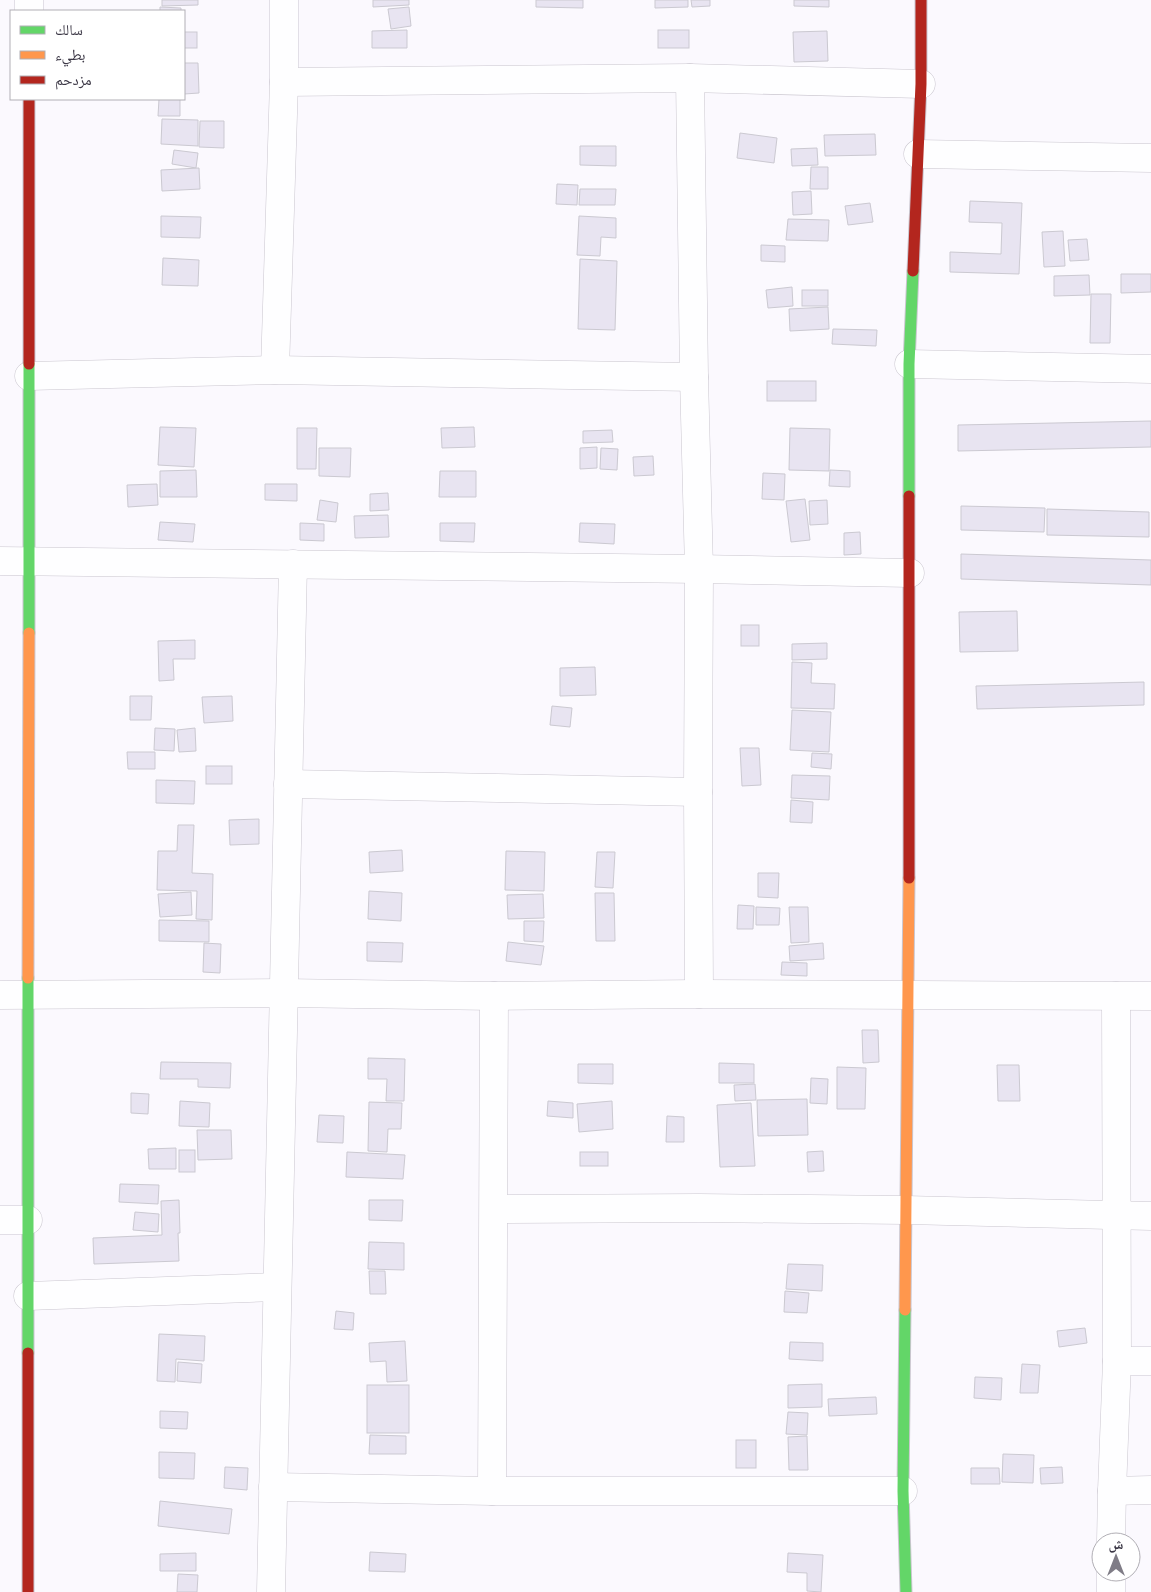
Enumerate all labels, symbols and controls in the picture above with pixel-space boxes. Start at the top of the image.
legend [10,10,185,100]
text: سالك [55,20,83,39]
text: بطيء [55,45,85,67]
text: مزدحم [55,70,92,90]
north arrow [1091,1532,1141,1582]
text: ش [1109,1535,1124,1553]

